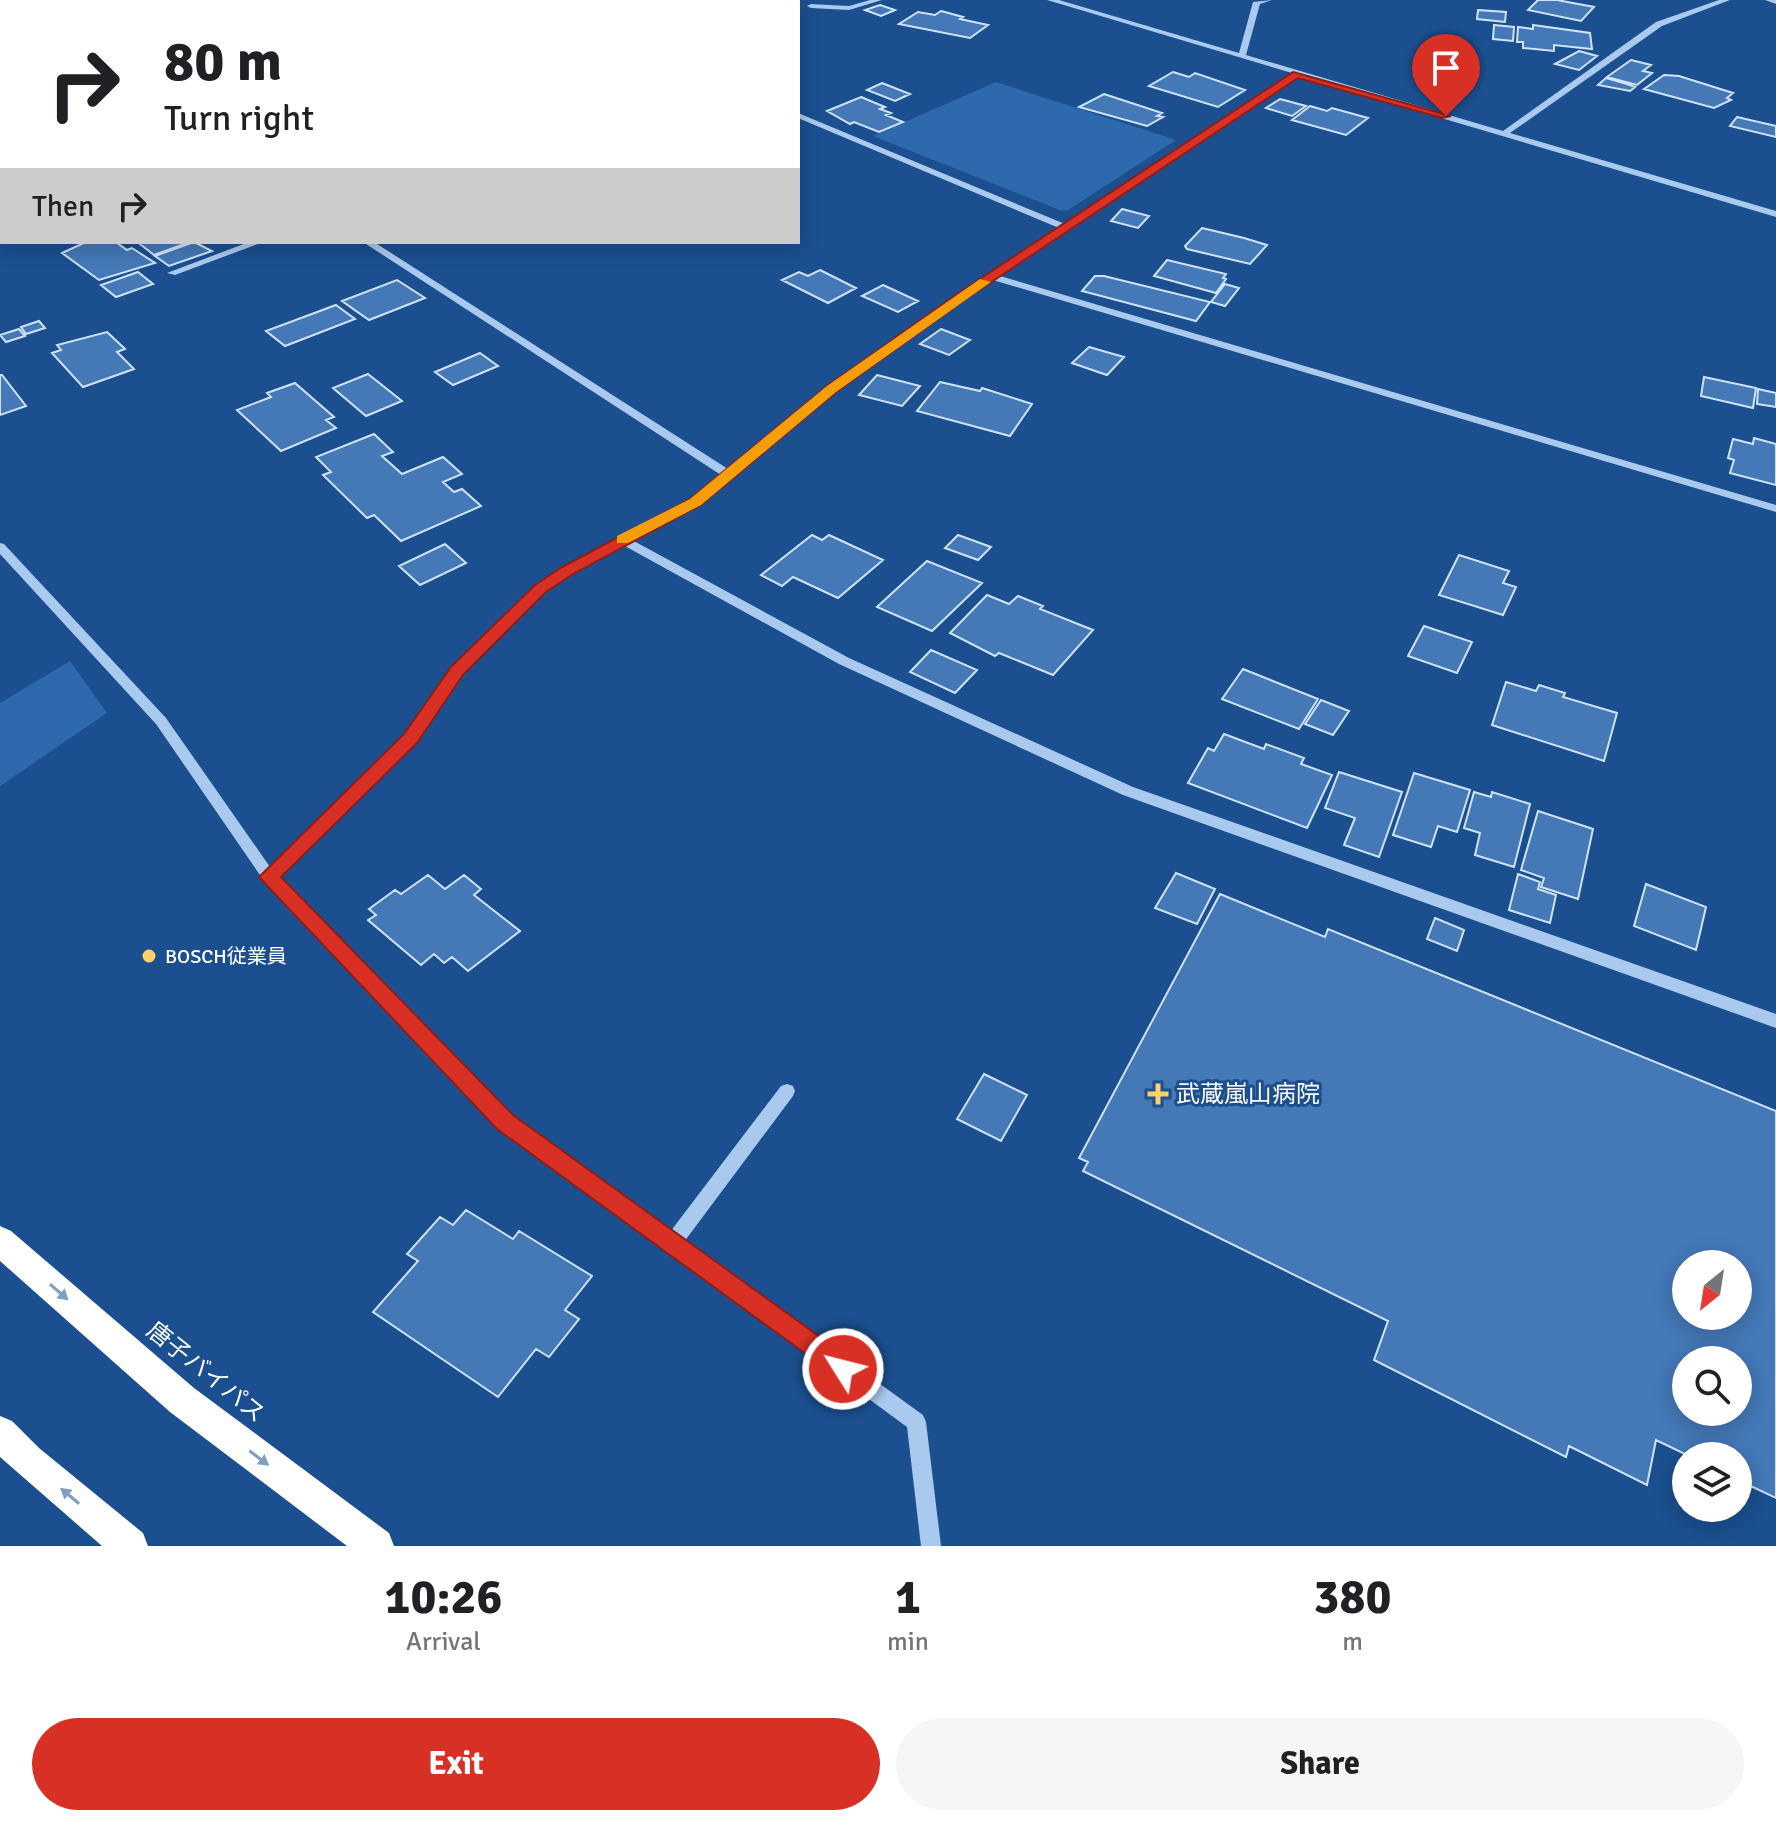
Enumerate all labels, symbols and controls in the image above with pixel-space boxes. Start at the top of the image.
text: 80 m [164,27,282,96]
icon: right [32,32,136,136]
pin [1412,34,1480,116]
icon: arrive [1424,46,1468,90]
text: Turn right [164,96,314,141]
icon: right [110,184,154,228]
text: Then [32,188,94,225]
place label: BOSCH従業員 [165,944,287,969]
marker: BOSCH従業員 [140,947,158,965]
place label: 武蔵嵐山病院 [1176,1079,1320,1109]
marker: 武蔵嵐山病院 [1147,1083,1169,1105]
north arrow [1672,1250,1752,1330]
map controls [1672,1250,1752,1522]
one-way arrow [49,1283,68,1301]
street label: 唐子バイパス [141,1315,271,1429]
position arrow [801,1327,885,1411]
button: search [1672,1346,1752,1426]
button: layers [1672,1442,1752,1522]
one-way arrow [248,1450,270,1466]
one-way arrow [60,1488,80,1505]
text: 10:26 [385,1568,502,1627]
text: 1 [895,1568,921,1627]
text: 380 [1314,1568,1391,1627]
text: Arrival [406,1626,481,1658]
text: min [887,1626,929,1658]
text: m [1342,1626,1363,1658]
button: Exit [32,1718,880,1810]
button: Share [896,1718,1744,1810]

